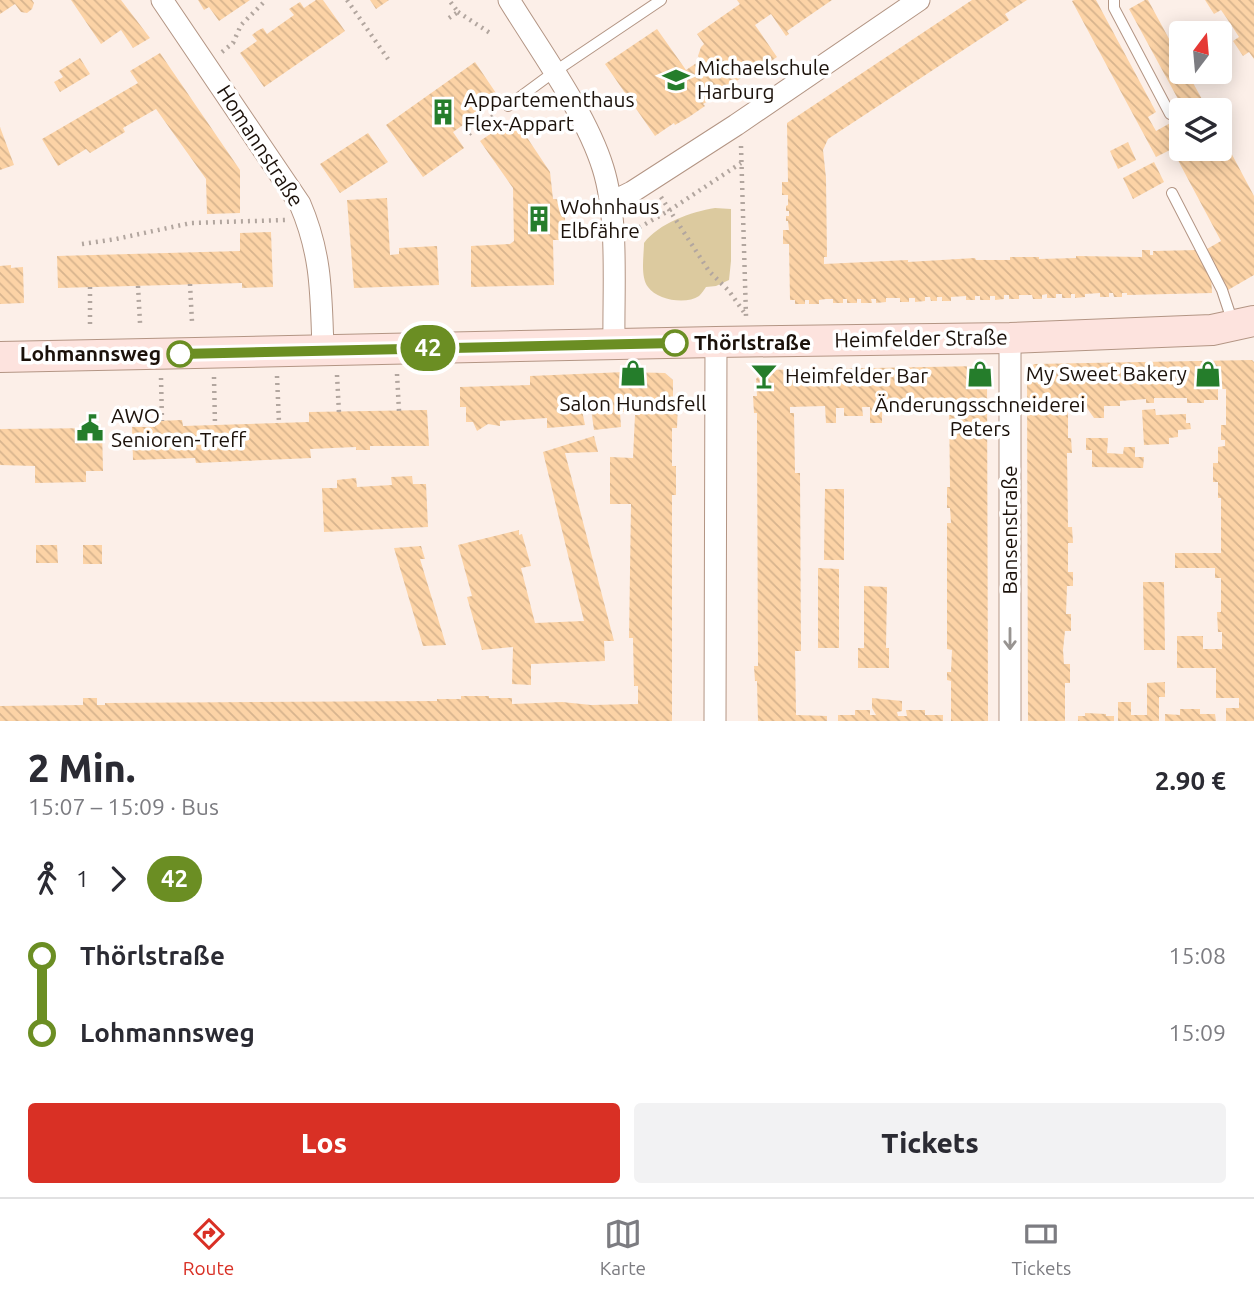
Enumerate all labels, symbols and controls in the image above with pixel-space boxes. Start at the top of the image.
north arrow [1169,21,1232,84]
map controls [1169,21,1232,161]
place label: Michaelschule Harburg [697,55,830,103]
school or university icon: Michaelschule Harburg [661,65,691,95]
street label: Homannstraße [213,80,309,211]
place label: Appartementhaus Flex-Appart [464,87,635,135]
building icon: Appartementhaus Flex-Appart [428,97,458,127]
button: layers [1169,98,1232,161]
place label: Wohnhaus Elbfähre [560,194,659,242]
building icon: Wohnhaus Elbfähre [524,204,554,234]
street label: Heimfelder Straße [834,324,1008,352]
line badge: 42 [396,325,460,371]
marker: Thörlstraße [662,330,688,356]
place label: Thörlstraße [694,330,811,354]
text: 42 [414,334,442,361]
place label: Lohmannsweg [20,341,161,365]
marker: Lohmannsweg [167,341,193,367]
shop icon: Salon Hundsfell [618,358,648,388]
shop icon: Änderungsschneiderei Peters [965,359,995,389]
shop icon: My Sweet Bakery [1193,359,1223,389]
bar icon: Heimfelder Bar [749,361,779,391]
place label: My Sweet Bakery [1026,361,1187,385]
place label: Heimfelder Bar [785,363,928,387]
place label: Salon Hundsfell [560,391,707,415]
place label: Änderungsschneiderei Peters [875,392,1085,440]
place label: AWO Senioren-Treff [111,403,247,451]
public building icon: AWO Senioren-Treff [75,413,105,443]
street label: Bansenstraße [997,465,1021,595]
one-way arrow [1003,628,1017,651]
text: 2 Min. [28,747,135,789]
text: 2.90 € [1155,766,1226,795]
text: 15:07 – 15:09 · Bus [28,794,219,819]
icon: walk [28,860,66,898]
icon: forward [99,860,137,898]
text: 42 [161,865,188,892]
text: 1 [76,866,89,891]
text: Thörlstraße [80,941,225,970]
text: 15:08 [1168,943,1226,968]
text: Lohmannsweg [80,1018,255,1047]
text: 15:09 [1168,1020,1226,1045]
button: Los [28,1103,620,1183]
button: Tickets [634,1103,1226,1183]
tab: Route [183,1215,234,1279]
tab: Karte [600,1215,646,1279]
tab: Tickets [1011,1215,1071,1279]

